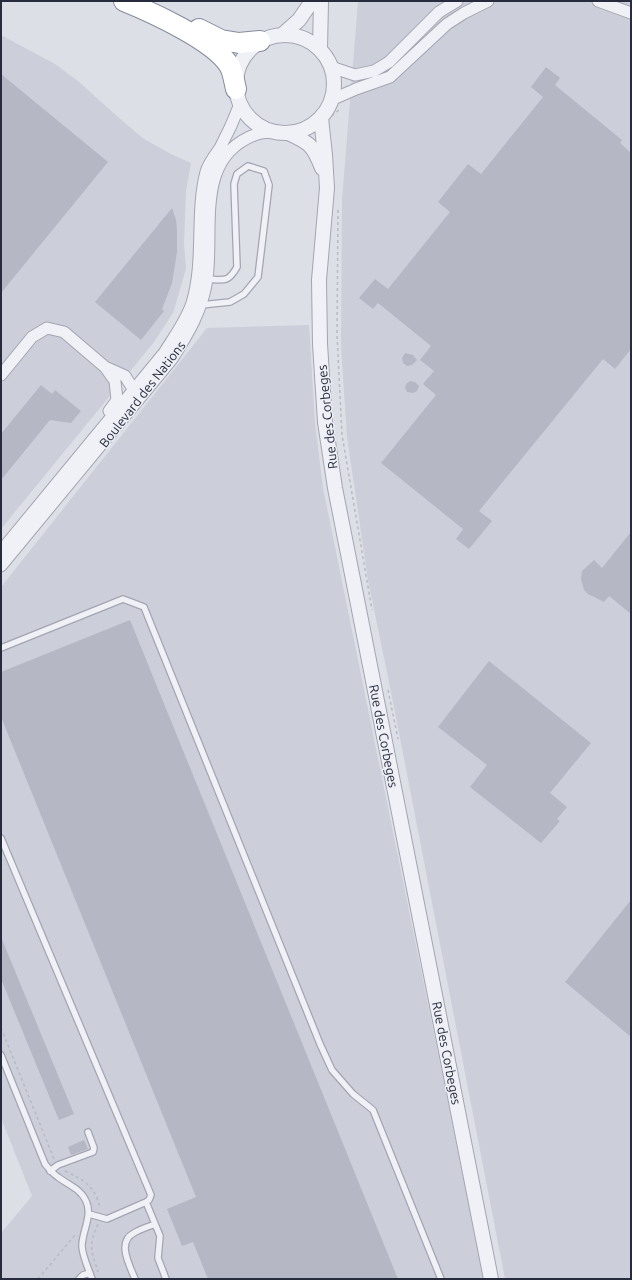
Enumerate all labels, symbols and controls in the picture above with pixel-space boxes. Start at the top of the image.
street label: Boulevard des Nations [96,338,188,450]
street label: Rue des Corbeges [315,364,339,470]
street label: Rue des Corbeges [367,683,401,789]
street label: Rue des Corbeges [430,1000,464,1106]

